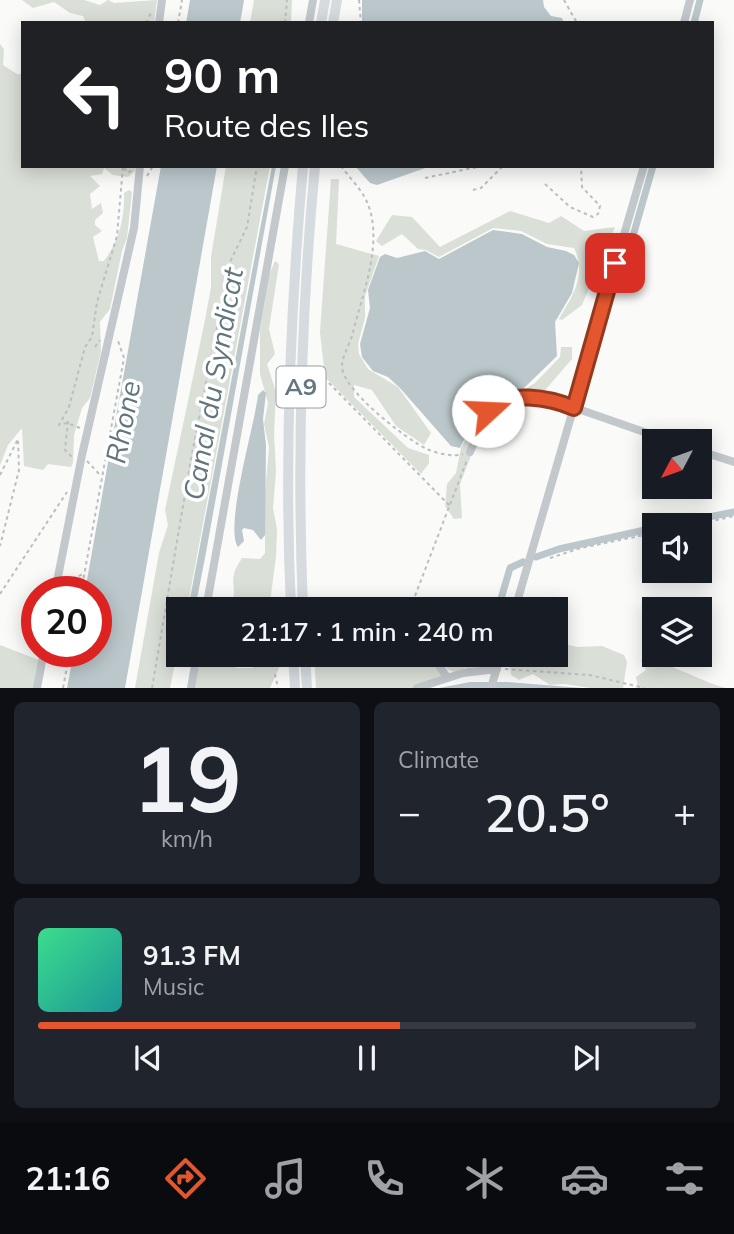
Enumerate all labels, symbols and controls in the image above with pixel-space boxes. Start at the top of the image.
text: 90 m [164,44,280,105]
icon: left [49,49,140,140]
text: Route des Iles [164,105,369,145]
pin [585,233,645,293]
icon: arrive [596,244,634,282]
water label: Canal du Syndicat [175,264,250,503]
road number: A9 [276,366,326,408]
position arrow [451,374,525,448]
water label: Rhone [97,378,148,466]
north arrow [642,429,712,499]
map controls [642,429,712,667]
button: sound [642,513,712,583]
speed limit sign: 20 [21,576,112,667]
button: layers [642,597,712,667]
text: 21:17 · 1 min · 240 m [240,615,494,648]
text: 19 [132,721,242,835]
text: Climate [398,745,479,774]
text: 20.5° [484,780,610,845]
text: − [398,788,421,836]
text: + [673,788,696,836]
text: km/h [161,824,213,853]
text: 91.3 FM [143,939,241,972]
text: Music [143,972,204,1001]
icon: previous [129,1039,167,1077]
icon: pause [348,1039,386,1077]
icon: next [567,1039,605,1077]
icon: directions [161,1154,210,1203]
icon: music [261,1154,310,1203]
icon: phone [360,1154,409,1203]
icon: climate [460,1154,509,1203]
icon: car [560,1154,609,1203]
icon: filters [660,1154,709,1203]
text: 21:16 [25,1158,110,1198]

